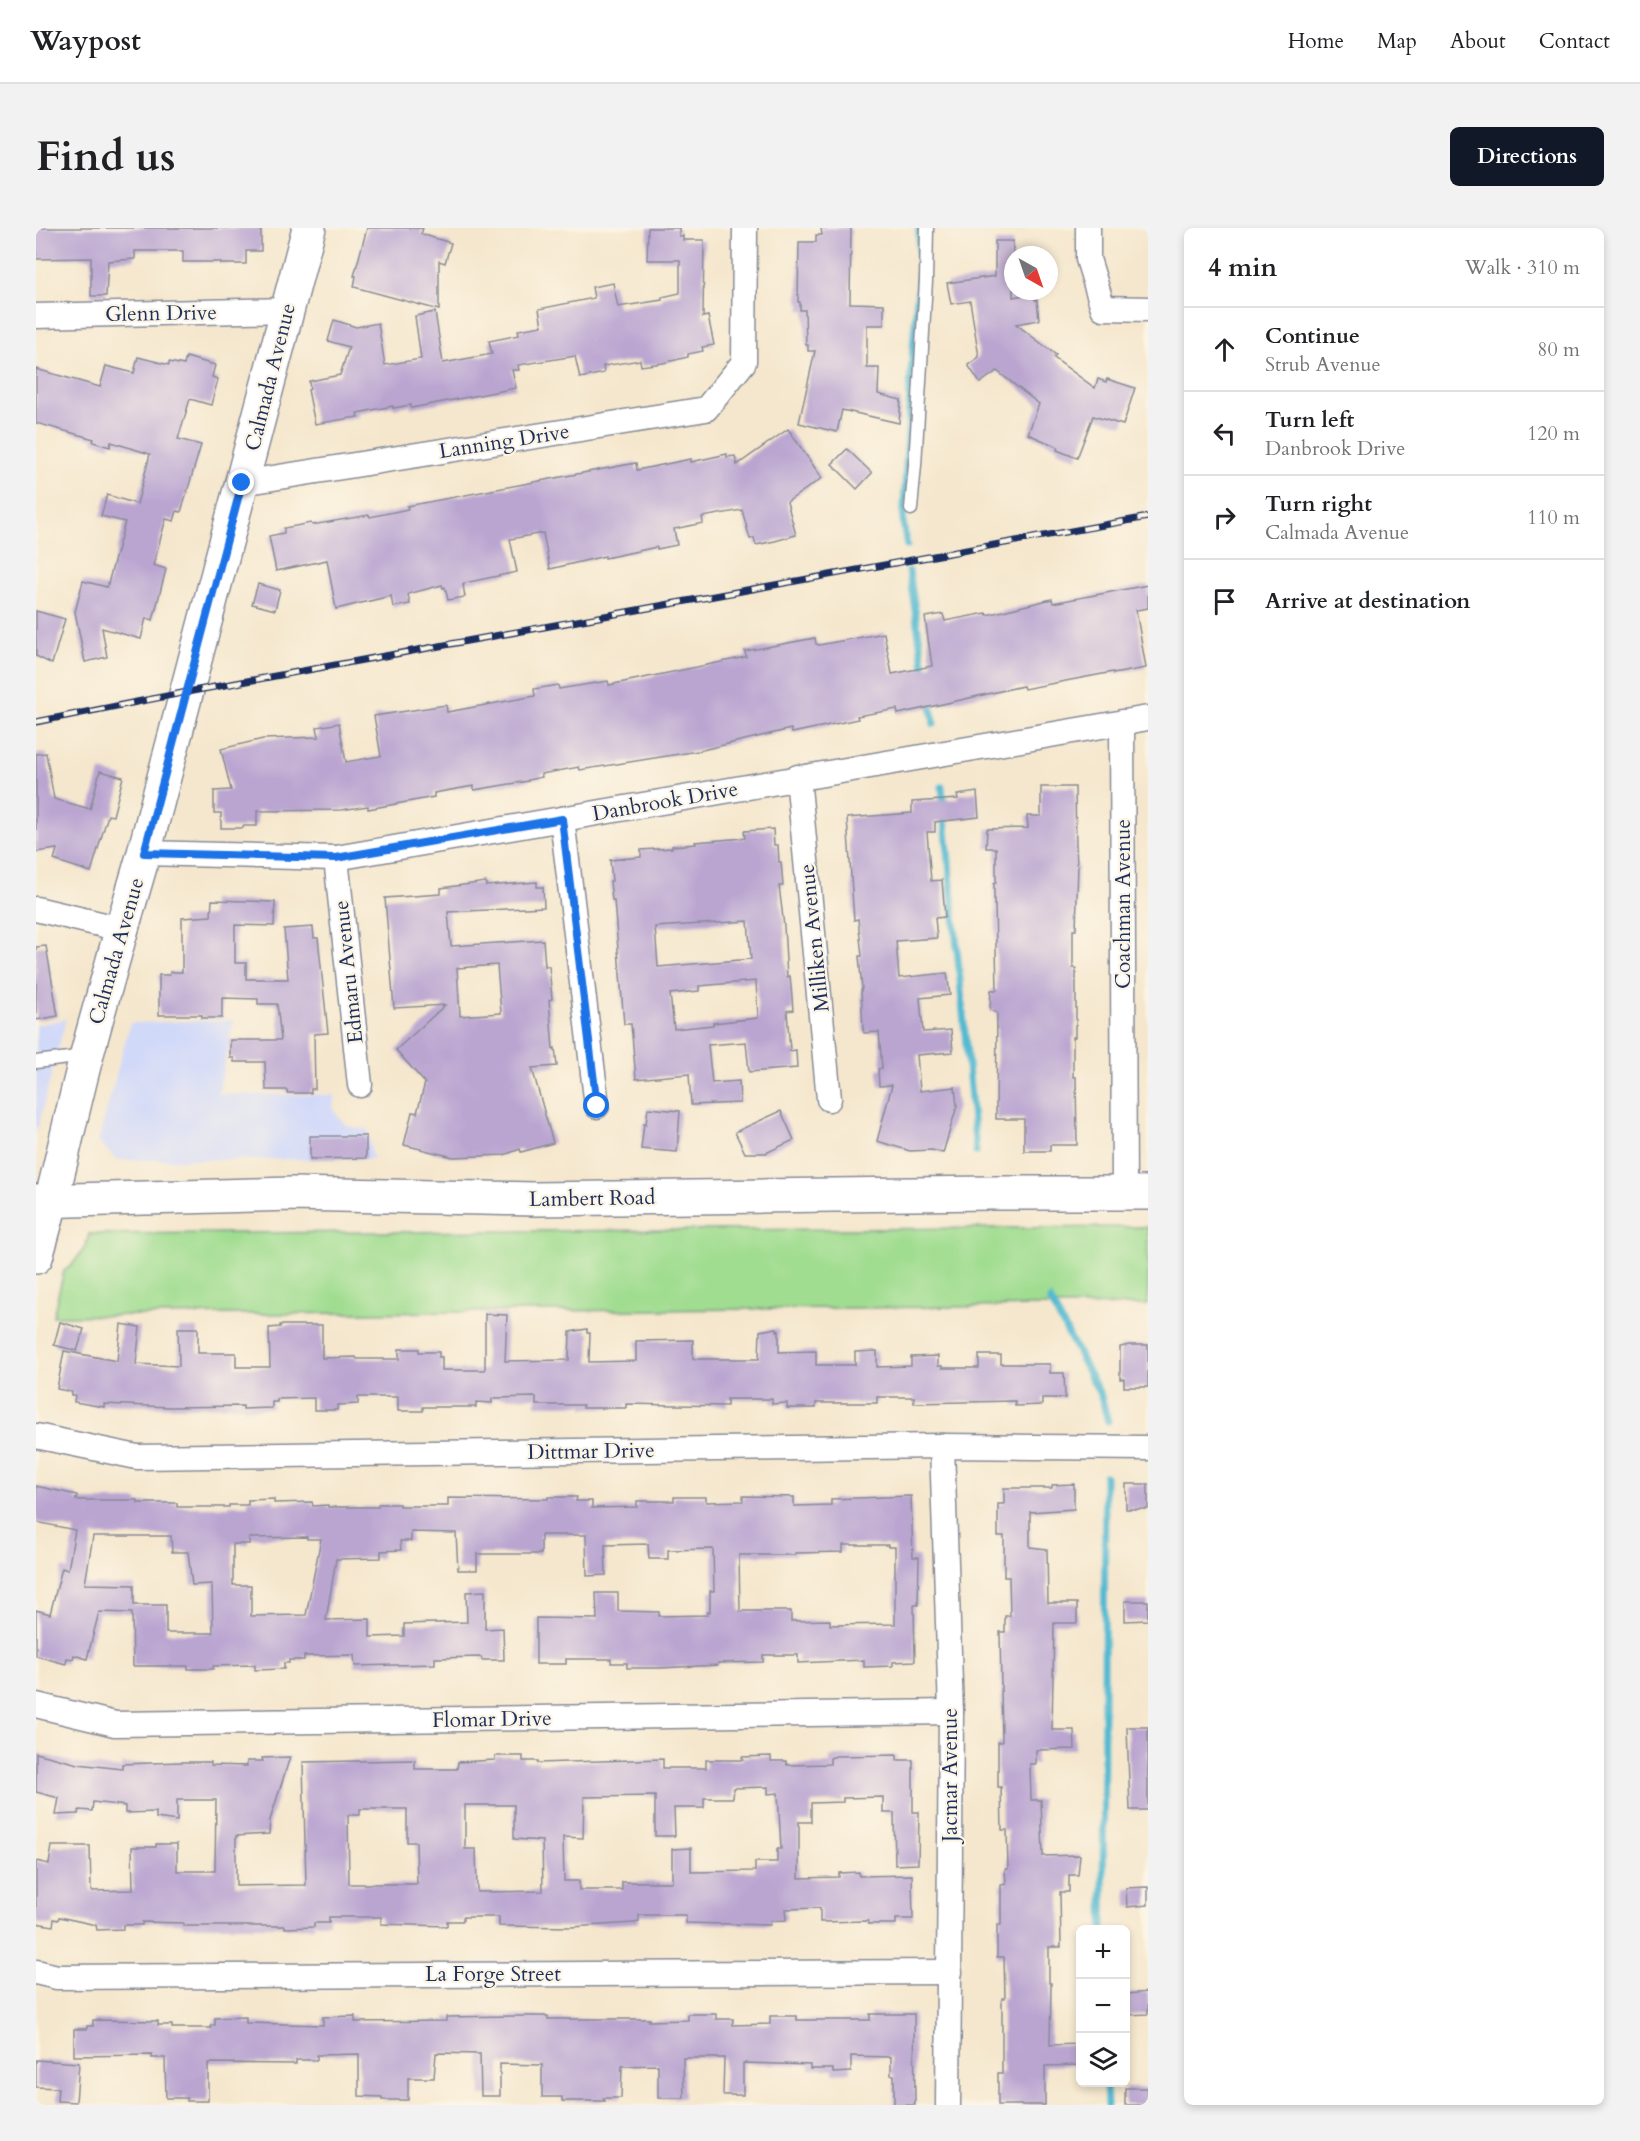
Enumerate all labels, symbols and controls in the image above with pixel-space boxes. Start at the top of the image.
text: Waypost [30,22,141,60]
text: Home [1288,27,1344,56]
text: Map [1377,27,1417,56]
text: About [1450,27,1506,56]
text: Contact [1539,27,1610,56]
button: Directions [1450,127,1604,186]
text: Find us [36,128,176,185]
north arrow [1004,246,1058,300]
text: 4 min [1208,250,1277,285]
text: Walk · 310 m [1465,254,1580,281]
street label: Glenn Drive [105,298,217,329]
street label: Calmada Avenue [238,300,303,454]
text: Continue [1265,321,1360,351]
icon: ahead [1208,333,1241,366]
text: 80 m [1537,336,1580,363]
text: Strub Avenue [1265,351,1381,378]
text: Turn left [1265,405,1354,435]
street label: Lanning Drive [437,417,571,466]
icon: left [1208,417,1241,450]
text: 120 m [1527,420,1580,447]
text: Danbrook Drive [1265,435,1405,462]
route end [228,469,254,495]
text: Turn right [1265,489,1372,519]
icon: right [1208,501,1241,534]
text: 110 m [1527,504,1580,531]
text: Calmada Avenue [1265,519,1409,546]
icon: arrive [1208,585,1241,618]
text: Arrive at destination [1265,586,1470,616]
street label: Danbrook Drive [590,774,740,829]
street label: Coachman Avenue [1109,819,1138,989]
street label: Milliken Avenue [792,862,837,1013]
street label: Calmada Avenue [82,874,151,1028]
street label: Edmaru Avenue [327,899,370,1045]
route start [583,1092,609,1118]
street label: Lambert Road [529,1183,655,1214]
street label: Dittmar Drive [527,1436,655,1467]
street label: Flomar Drive [432,1704,552,1735]
street label: Jacmar Avenue [936,1708,965,1845]
map controls [1076,1925,1130,2087]
button: + [1076,1925,1130,1979]
street label: La Forge Street [425,1960,561,1989]
button: − [1076,1979,1130,2033]
button: layers [1076,2033,1130,2087]

